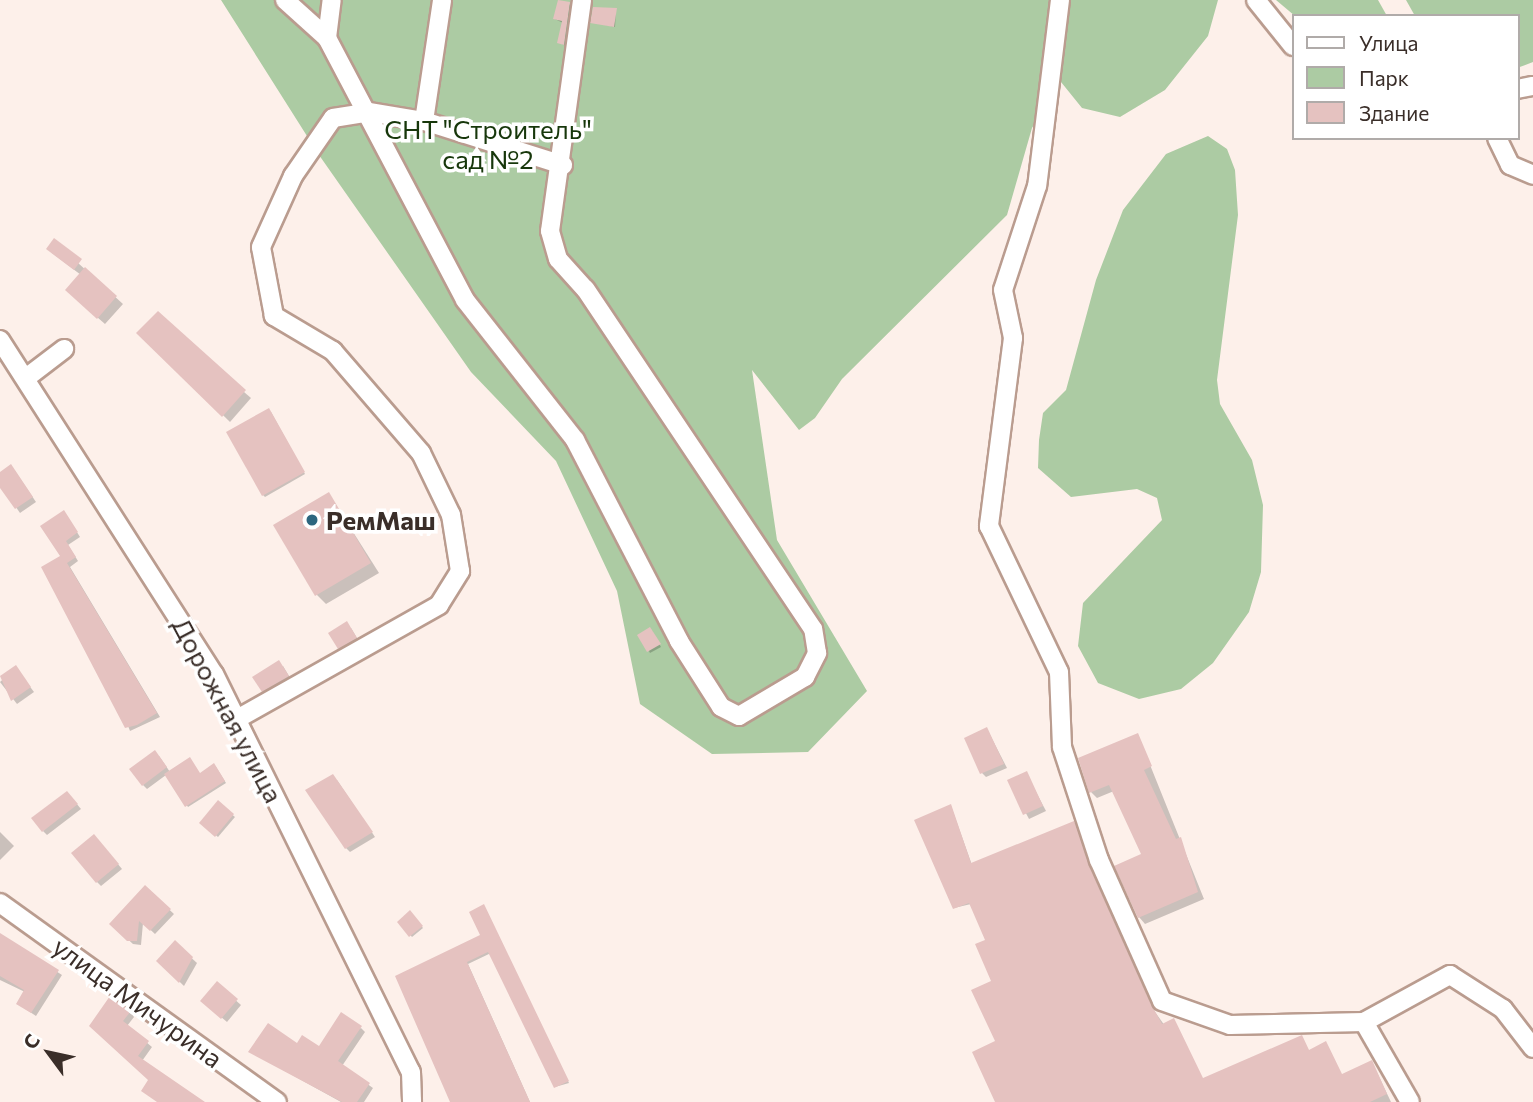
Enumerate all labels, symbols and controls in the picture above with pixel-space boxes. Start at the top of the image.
legend [1292,14,1519,140]
text: Улица [1359,30,1418,55]
text: Парк [1359,65,1409,90]
text: Здание [1359,100,1429,125]
park label: СНТ "Строитель" сад №2 [384,113,592,174]
place label: РемМаш [326,504,436,536]
marker: РемМаш [304,512,320,528]
street label: Дорожная улица [166,612,290,808]
street label: улица Мичурина [47,930,229,1074]
north arrow [14,1018,84,1088]
text: С [18,1030,44,1053]

